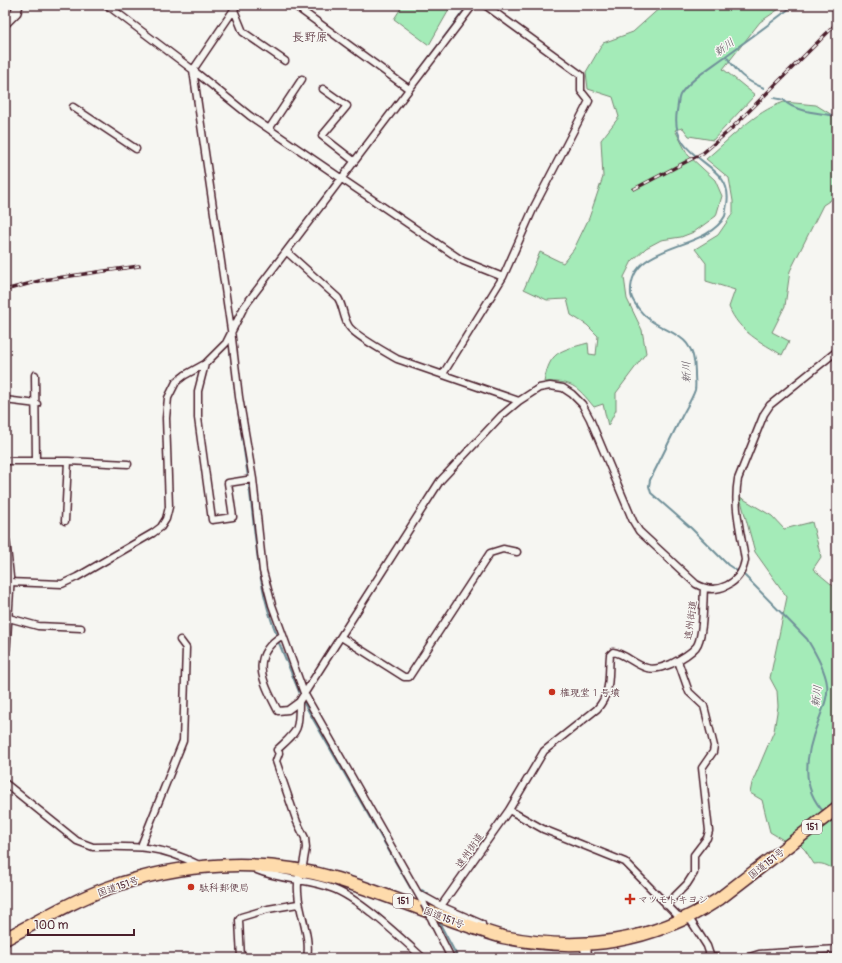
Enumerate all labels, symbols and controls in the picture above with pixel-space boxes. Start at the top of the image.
district label: 長野原 [292,30,328,45]
water label: 新川 [712,36,737,59]
water label: 新川 [680,361,693,383]
street label: 遠州街道 [682,599,700,641]
water label: 新川 [809,684,824,708]
marker: 権現堂１号墳 [547,687,557,697]
place label: 権現堂１号墳 [560,687,620,699]
road number: 151 [802,820,822,834]
street label: 遠州街道 [453,831,486,870]
street label: 国道151号 [746,846,787,882]
street label: 国道151号 [96,874,141,900]
marker: 駄科郵便局 [186,882,196,892]
place label: 駄科郵便局 [199,882,249,894]
road number: 151 [393,894,413,908]
marker: マツモトキヨシ [625,894,635,904]
place label: マツモトキヨシ [638,894,708,906]
street label: 国道151号 [421,905,466,931]
scale bar [28,911,134,937]
text: 100 m [34,918,69,933]

